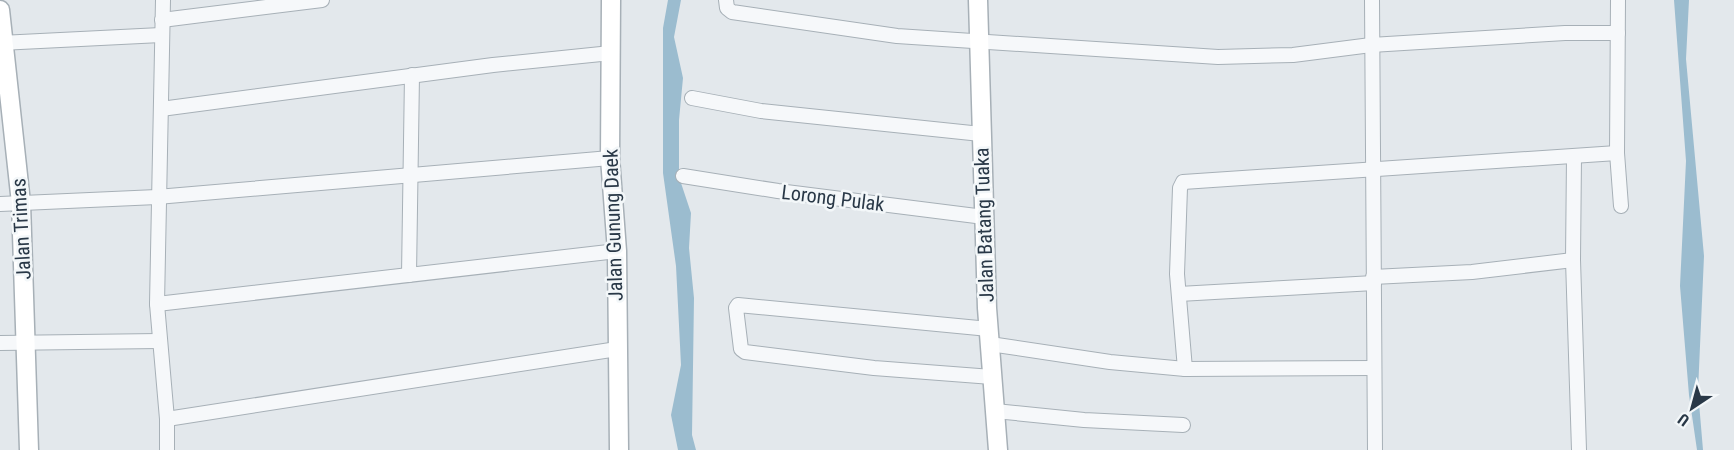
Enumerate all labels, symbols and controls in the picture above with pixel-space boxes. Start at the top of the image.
street label: Jalan Batang Tuaka [969,147,999,303]
street label: Jalan Gunung Daek [598,149,628,301]
street label: Jalan Trimas [6,178,36,280]
street label: Lorong Pulak [780,180,886,216]
north arrow [1662,378,1722,438]
text: U [1674,409,1693,430]

